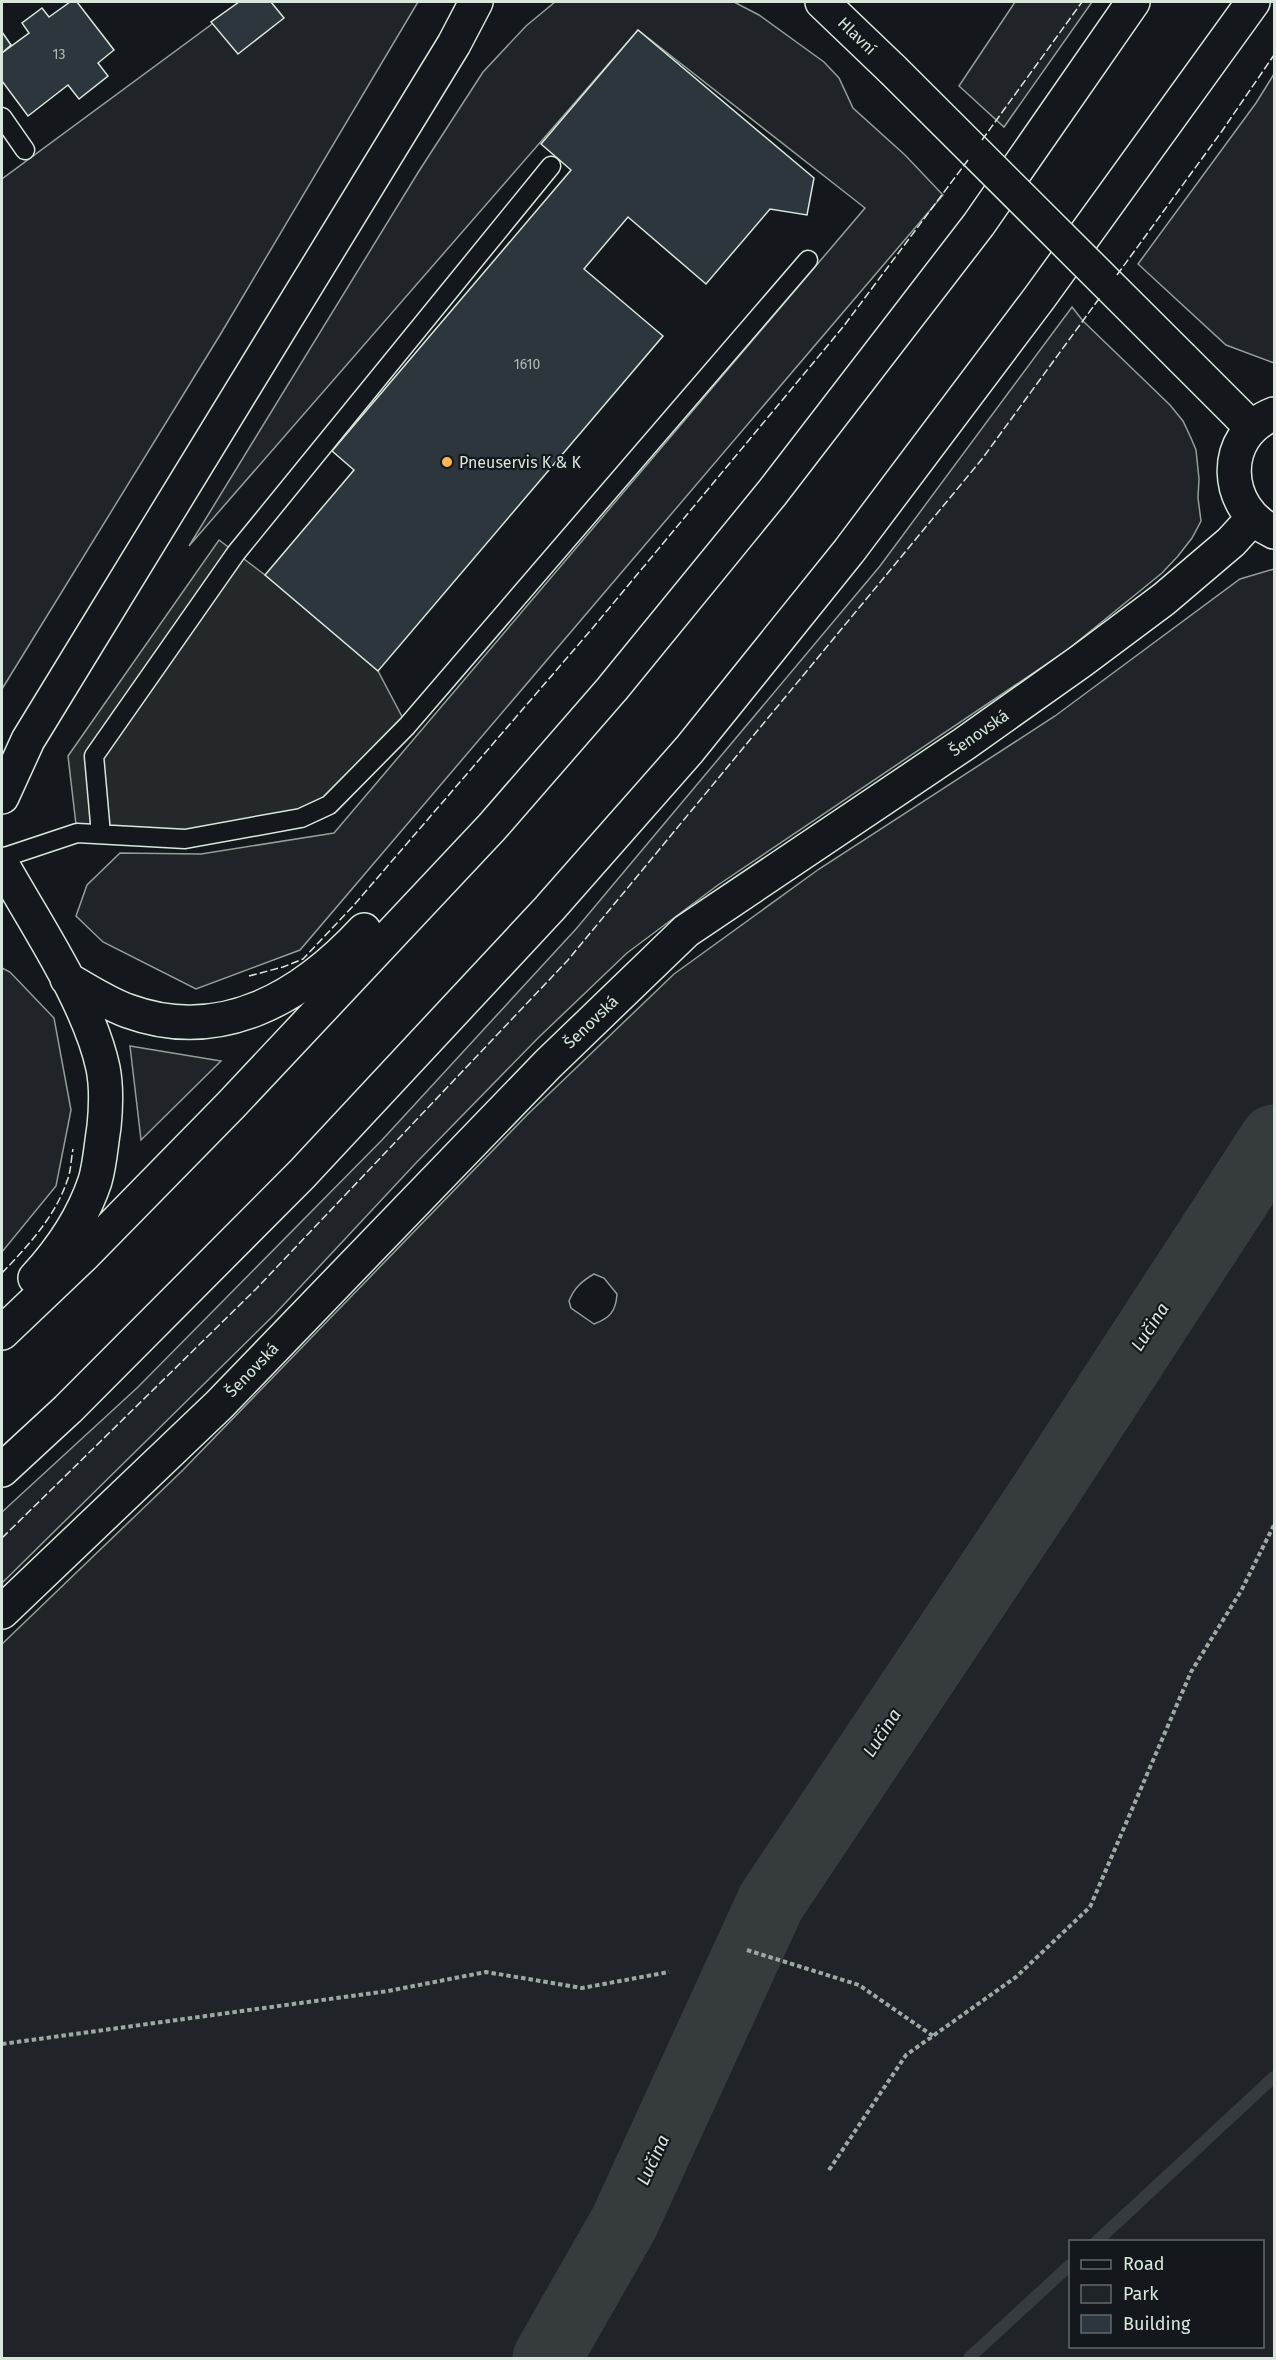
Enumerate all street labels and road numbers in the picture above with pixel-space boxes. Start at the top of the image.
street label: Hlavní [834,13,880,59]
street label: Šenovská [945,705,1012,760]
street label: Šenovská [559,991,622,1052]
street label: Šenovská [221,1338,282,1401]

